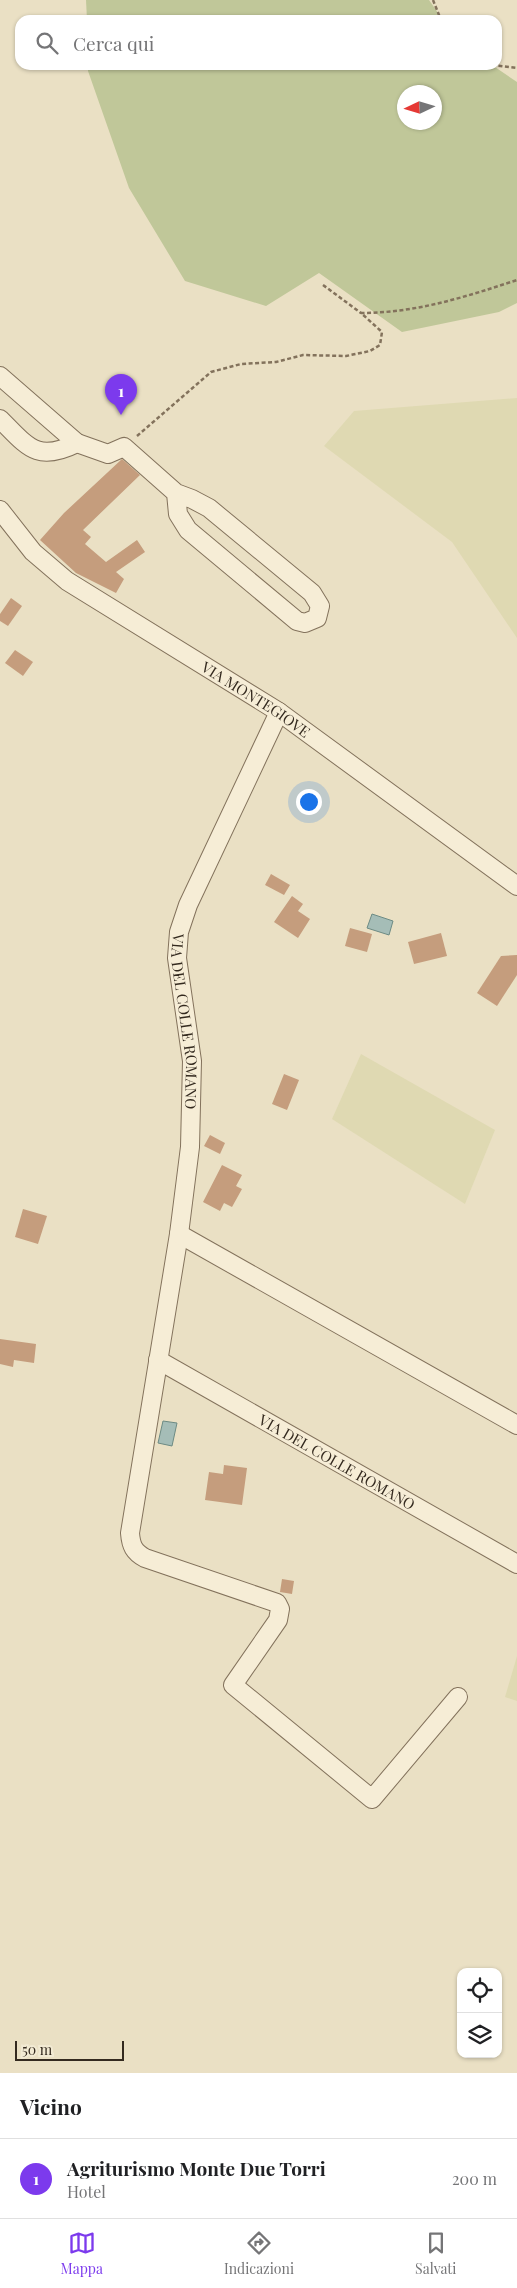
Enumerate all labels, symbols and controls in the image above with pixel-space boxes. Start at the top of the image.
search box [15,15,502,70]
icon: search [33,29,61,57]
text: Cerca qui [73,30,154,56]
north arrow [397,85,442,130]
pin: 1 [105,374,137,415]
street label: VIA MONTEGIOVE [197,656,314,742]
your location [296,789,322,815]
street label: VIA DEL COLLE ROMANO [167,932,203,1110]
street label: VIA DEL COLLE ROMANO [254,1409,419,1514]
map controls [457,1968,502,2058]
button: locate [457,1968,502,2013]
button: layers [457,2013,502,2058]
scale bar [15,2038,124,2061]
text: 50 m [22,2040,52,2059]
text: Vicino [20,2092,82,2120]
text: Agriturismo Monte Due Torri [67,2155,326,2181]
text: 1 [33,2168,39,2189]
text: 200 m [452,2168,497,2189]
text: Hotel [67,2181,106,2202]
tab: Mappa [61,2229,103,2278]
tab: Indicazioni [224,2229,294,2278]
tab: Salvati [415,2229,456,2278]

